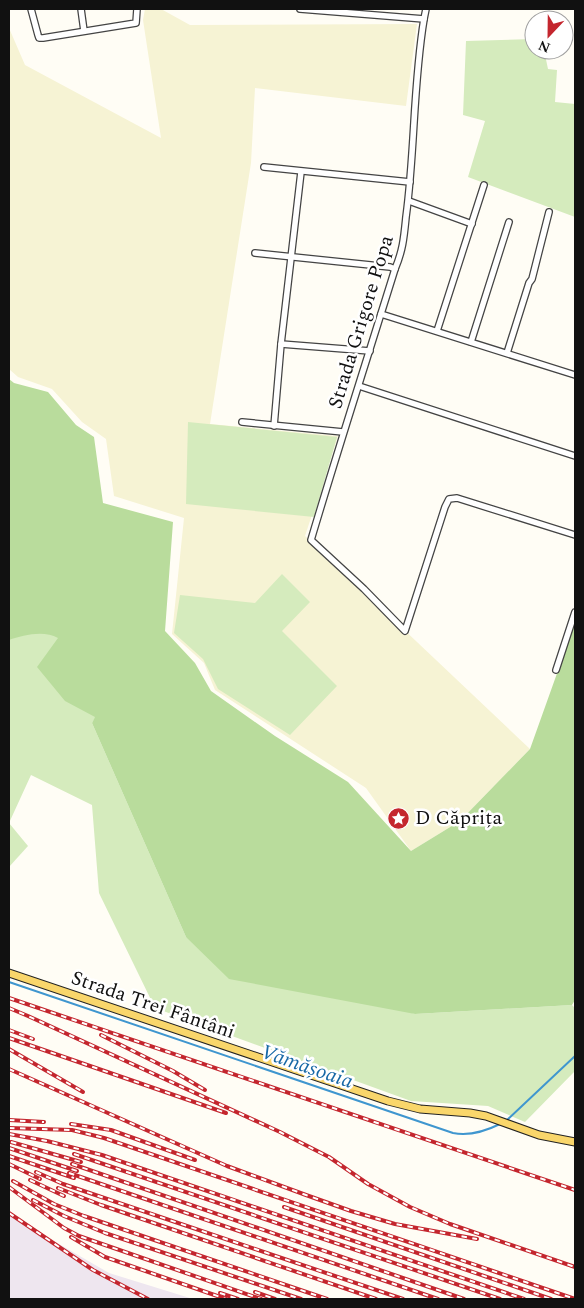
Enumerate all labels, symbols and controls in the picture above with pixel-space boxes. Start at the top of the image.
north arrow [524,10,574,60]
text: N [535,35,554,58]
street label: Strada Grigore Popa [320,231,402,412]
place label: D Căprița [415,803,502,833]
place icon: D Căprița [387,806,411,830]
street label: Strada Trei Fântâni [67,963,239,1047]
water label: Vămășoaia [257,1036,358,1098]

